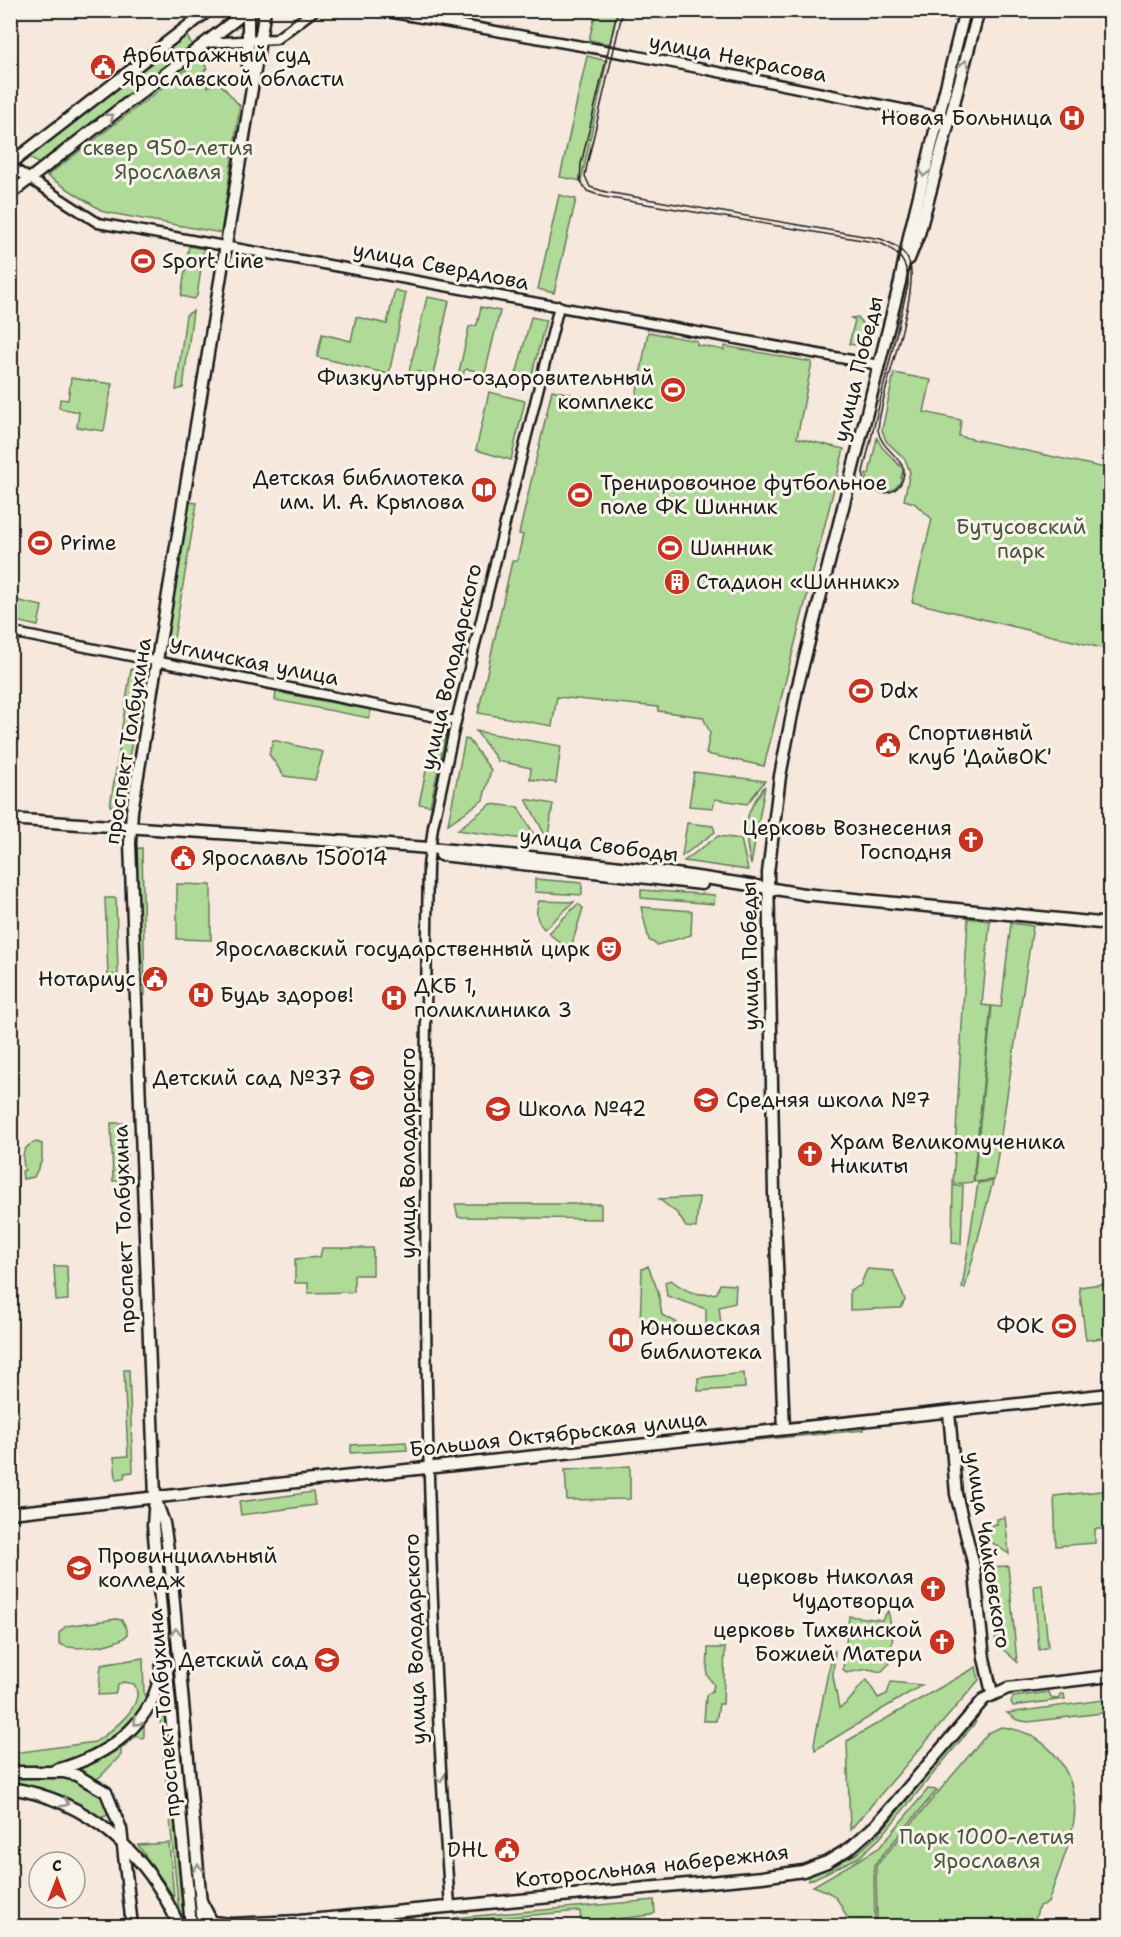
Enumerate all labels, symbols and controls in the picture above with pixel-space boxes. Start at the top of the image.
street label: улица Некрасова [647,27,829,89]
place label: Арбитражный суд Ярославской области [122,41,344,93]
public building icon: Арбитражный суд Ярославской области [88,52,118,82]
one-way arrow [957,60,970,70]
hospital icon: Новая Больница [1057,103,1087,133]
place label: Новая Больница [881,104,1052,132]
one-way arrow [103,114,114,125]
park label: сквер 950-летия Ярославля [82,134,254,186]
one-way arrow [919,168,932,178]
street label: улица Свердлова [350,235,532,297]
sports icon: Sport Line [128,246,158,276]
place label: Sport Line [162,247,264,275]
street label: улица Победы [826,293,890,445]
place label: Физкультурно-оздоровительный комплекс [317,364,654,416]
sports icon: Физкультурно-оздоровительный комплекс [658,375,688,405]
place label: Детская библиотека им. И. А. Крылова [253,464,464,516]
place label: Тренировочное футбольное поле ФК Шинник [600,469,887,521]
library icon: Детская библиотека им. И. А. Крылова [469,475,499,505]
sports icon: Тренировочное футбольное поле ФК Шинник [565,480,595,510]
park label: Бутусовский парк [956,513,1086,565]
sports icon: Prime [25,528,55,558]
place label: Prime [60,529,117,557]
sports icon: Шинник [655,533,685,563]
place label: Шинник [690,534,773,562]
street label: улица Володарского [414,561,488,773]
building icon: Стадион «Шинник» [662,567,692,597]
place label: Стадион «Шинник» [696,568,900,596]
street label: Угличская улица [167,632,341,692]
street label: проспект Толбухина [98,636,158,846]
sports icon: Ddx [846,676,876,706]
place label: Ddx [880,677,918,705]
place label: Спортивный клуб 'ДайвОК' [908,719,1052,771]
public building icon: Спортивный клуб 'ДайвОК' [873,730,903,760]
place label: Церковь Вознесения Господня [742,814,952,866]
street label: улица Свободы [518,821,680,869]
church icon: Церковь Вознесения Господня [956,825,986,855]
public building icon: Ярославль 150014 [168,843,198,873]
place label: Ярославль 150014 [202,844,387,872]
street label: улица Победы [735,881,765,1031]
theatre icon: Ярославский государственный цирк [594,934,624,964]
place label: Ярославский государственный цирк [216,935,590,963]
public building icon: Нотариус [140,964,170,994]
place label: Нотариус [38,965,136,993]
place label: ДКБ 1, поликлиника 3 [414,972,572,1024]
hospital icon: Будь здоров! [186,980,216,1010]
place label: Будь здоров! [220,981,354,1009]
hospital icon: ДКБ 1, поликлиника 3 [379,983,409,1013]
street label: улица Володарского [394,1047,422,1259]
school or university icon: Детский сад №37 [347,1063,377,1093]
place label: Детский сад №37 [152,1064,342,1092]
school or university icon: Средняя школа №7 [691,1085,721,1115]
place label: Средняя школа №7 [726,1086,931,1114]
school or university icon: Школа №42 [483,1094,513,1124]
place label: Школа №42 [518,1095,647,1123]
street label: проспект Толбухина [106,1124,142,1334]
place label: Храм Великомученика Никиты [830,1128,1065,1180]
church icon: Храм Великомученика Никиты [795,1139,825,1169]
sports icon: ФОК [1049,1311,1079,1341]
place label: ФОК [996,1312,1044,1340]
place label: Юношеская библиотека [640,1314,762,1366]
library icon: Юношеская библиотека [606,1325,636,1355]
street label: Большая Октябрьская улица [408,1404,708,1464]
street label: улица Чайковского [959,1450,1017,1650]
street label: улица Володарского [397,1533,433,1745]
place label: Провинциальный колледж [98,1542,277,1594]
school or university icon: Провинциальный колледж [64,1553,94,1583]
place label: церковь Николая Чудотворца [736,1563,914,1615]
church icon: церковь Николая Чудотворца [918,1574,948,1604]
street label: проспект Толбухина [141,1608,187,1818]
place label: церковь Тихвинской Божией Матери [713,1616,922,1668]
church icon: церковь Тихвинской Божией Матери [927,1627,957,1657]
one-way arrow [170,1628,183,1637]
school or university icon: Детский сад [312,1645,342,1675]
place label: Детский сад [179,1646,308,1674]
one-way arrow [133,1715,144,1725]
one-way arrow [433,1774,446,1783]
one-way arrow [59,1796,70,1808]
park label: Парк 1000-летия Ярославля [899,1823,1075,1875]
public building icon: DHL [492,1835,522,1865]
place label: DHL [447,1836,488,1864]
street label: Которосльная набережная [514,1838,790,1894]
north arrow [27,1850,87,1910]
text: С [52,1855,62,1876]
one-way arrow [192,1864,205,1873]

